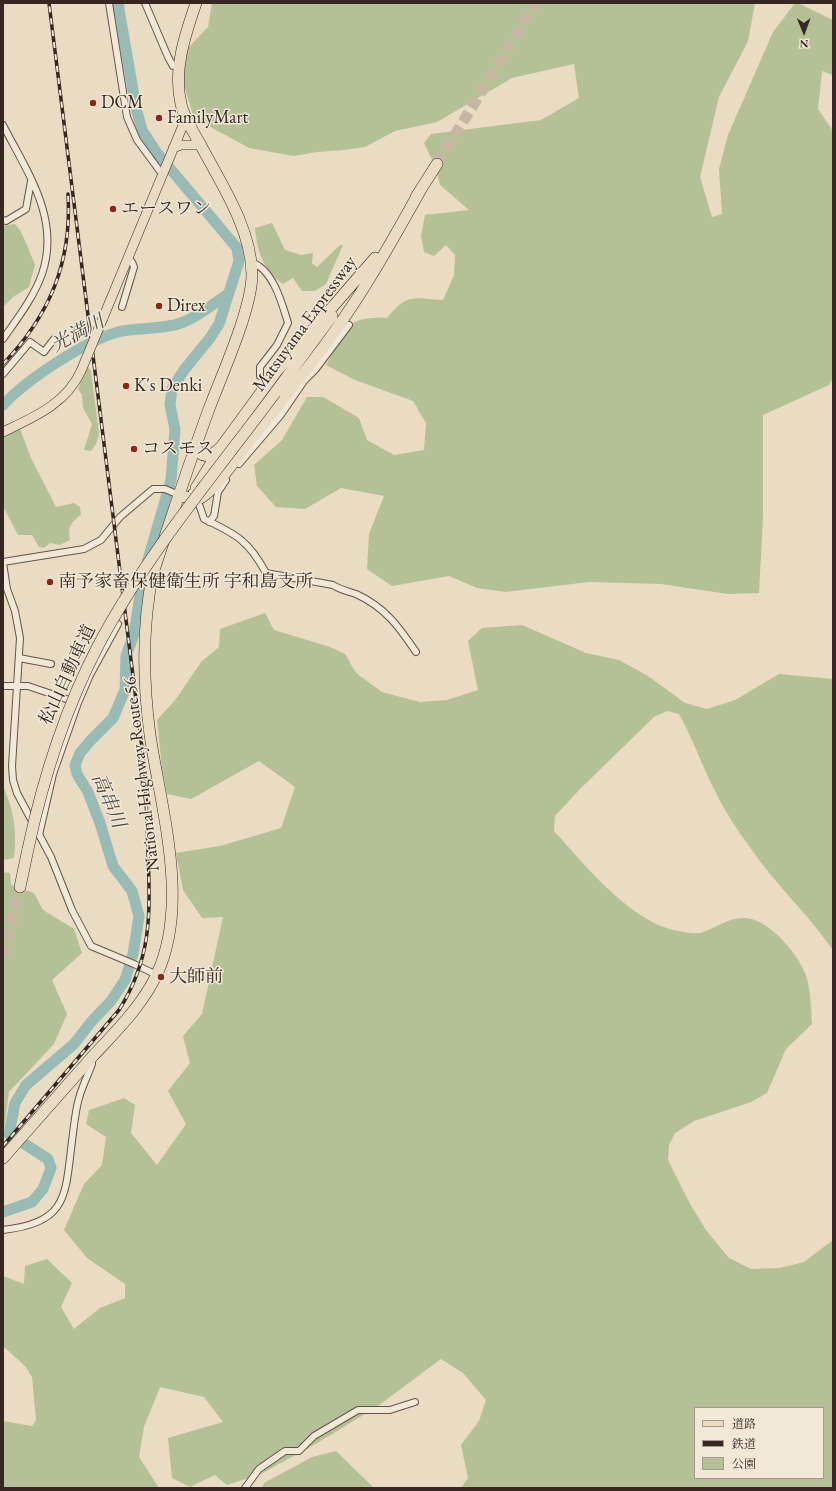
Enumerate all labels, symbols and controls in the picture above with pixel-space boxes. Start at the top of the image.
north arrow [784,12,824,52]
text: N [800,37,809,51]
place label: DCM [101,92,144,114]
marker: DCM [88,98,98,108]
place label: FamilyMart [167,107,248,129]
marker: FamilyMart [154,113,164,123]
place label: エースワン [121,198,211,220]
marker: エースワン [108,204,118,214]
street label: Matsuyama Expressway [249,252,361,396]
place label: Direx [167,295,205,317]
marker: Direx [154,301,164,311]
water label: 光満川 [47,311,109,357]
place label: K's Denki [134,375,202,397]
marker: K's Denki [121,381,131,391]
place label: コスモス [142,438,214,460]
marker: コスモス [129,444,139,454]
place label: 南予家畜保健衛生所 宇和島支所 [58,571,314,593]
marker: 南予家畜保健衛生所 宇和島支所 [45,577,55,587]
street label: 松山自動車道 [35,621,101,729]
street label: National Highway Route 56 [119,675,165,873]
water label: 高串川 [86,770,130,832]
place label: 大師前 [169,966,223,988]
marker: 大師前 [156,972,166,982]
legend [694,1407,824,1479]
text: 道路 [732,1416,756,1432]
text: 鉄道 [732,1436,756,1452]
text: 公園 [732,1456,756,1472]

